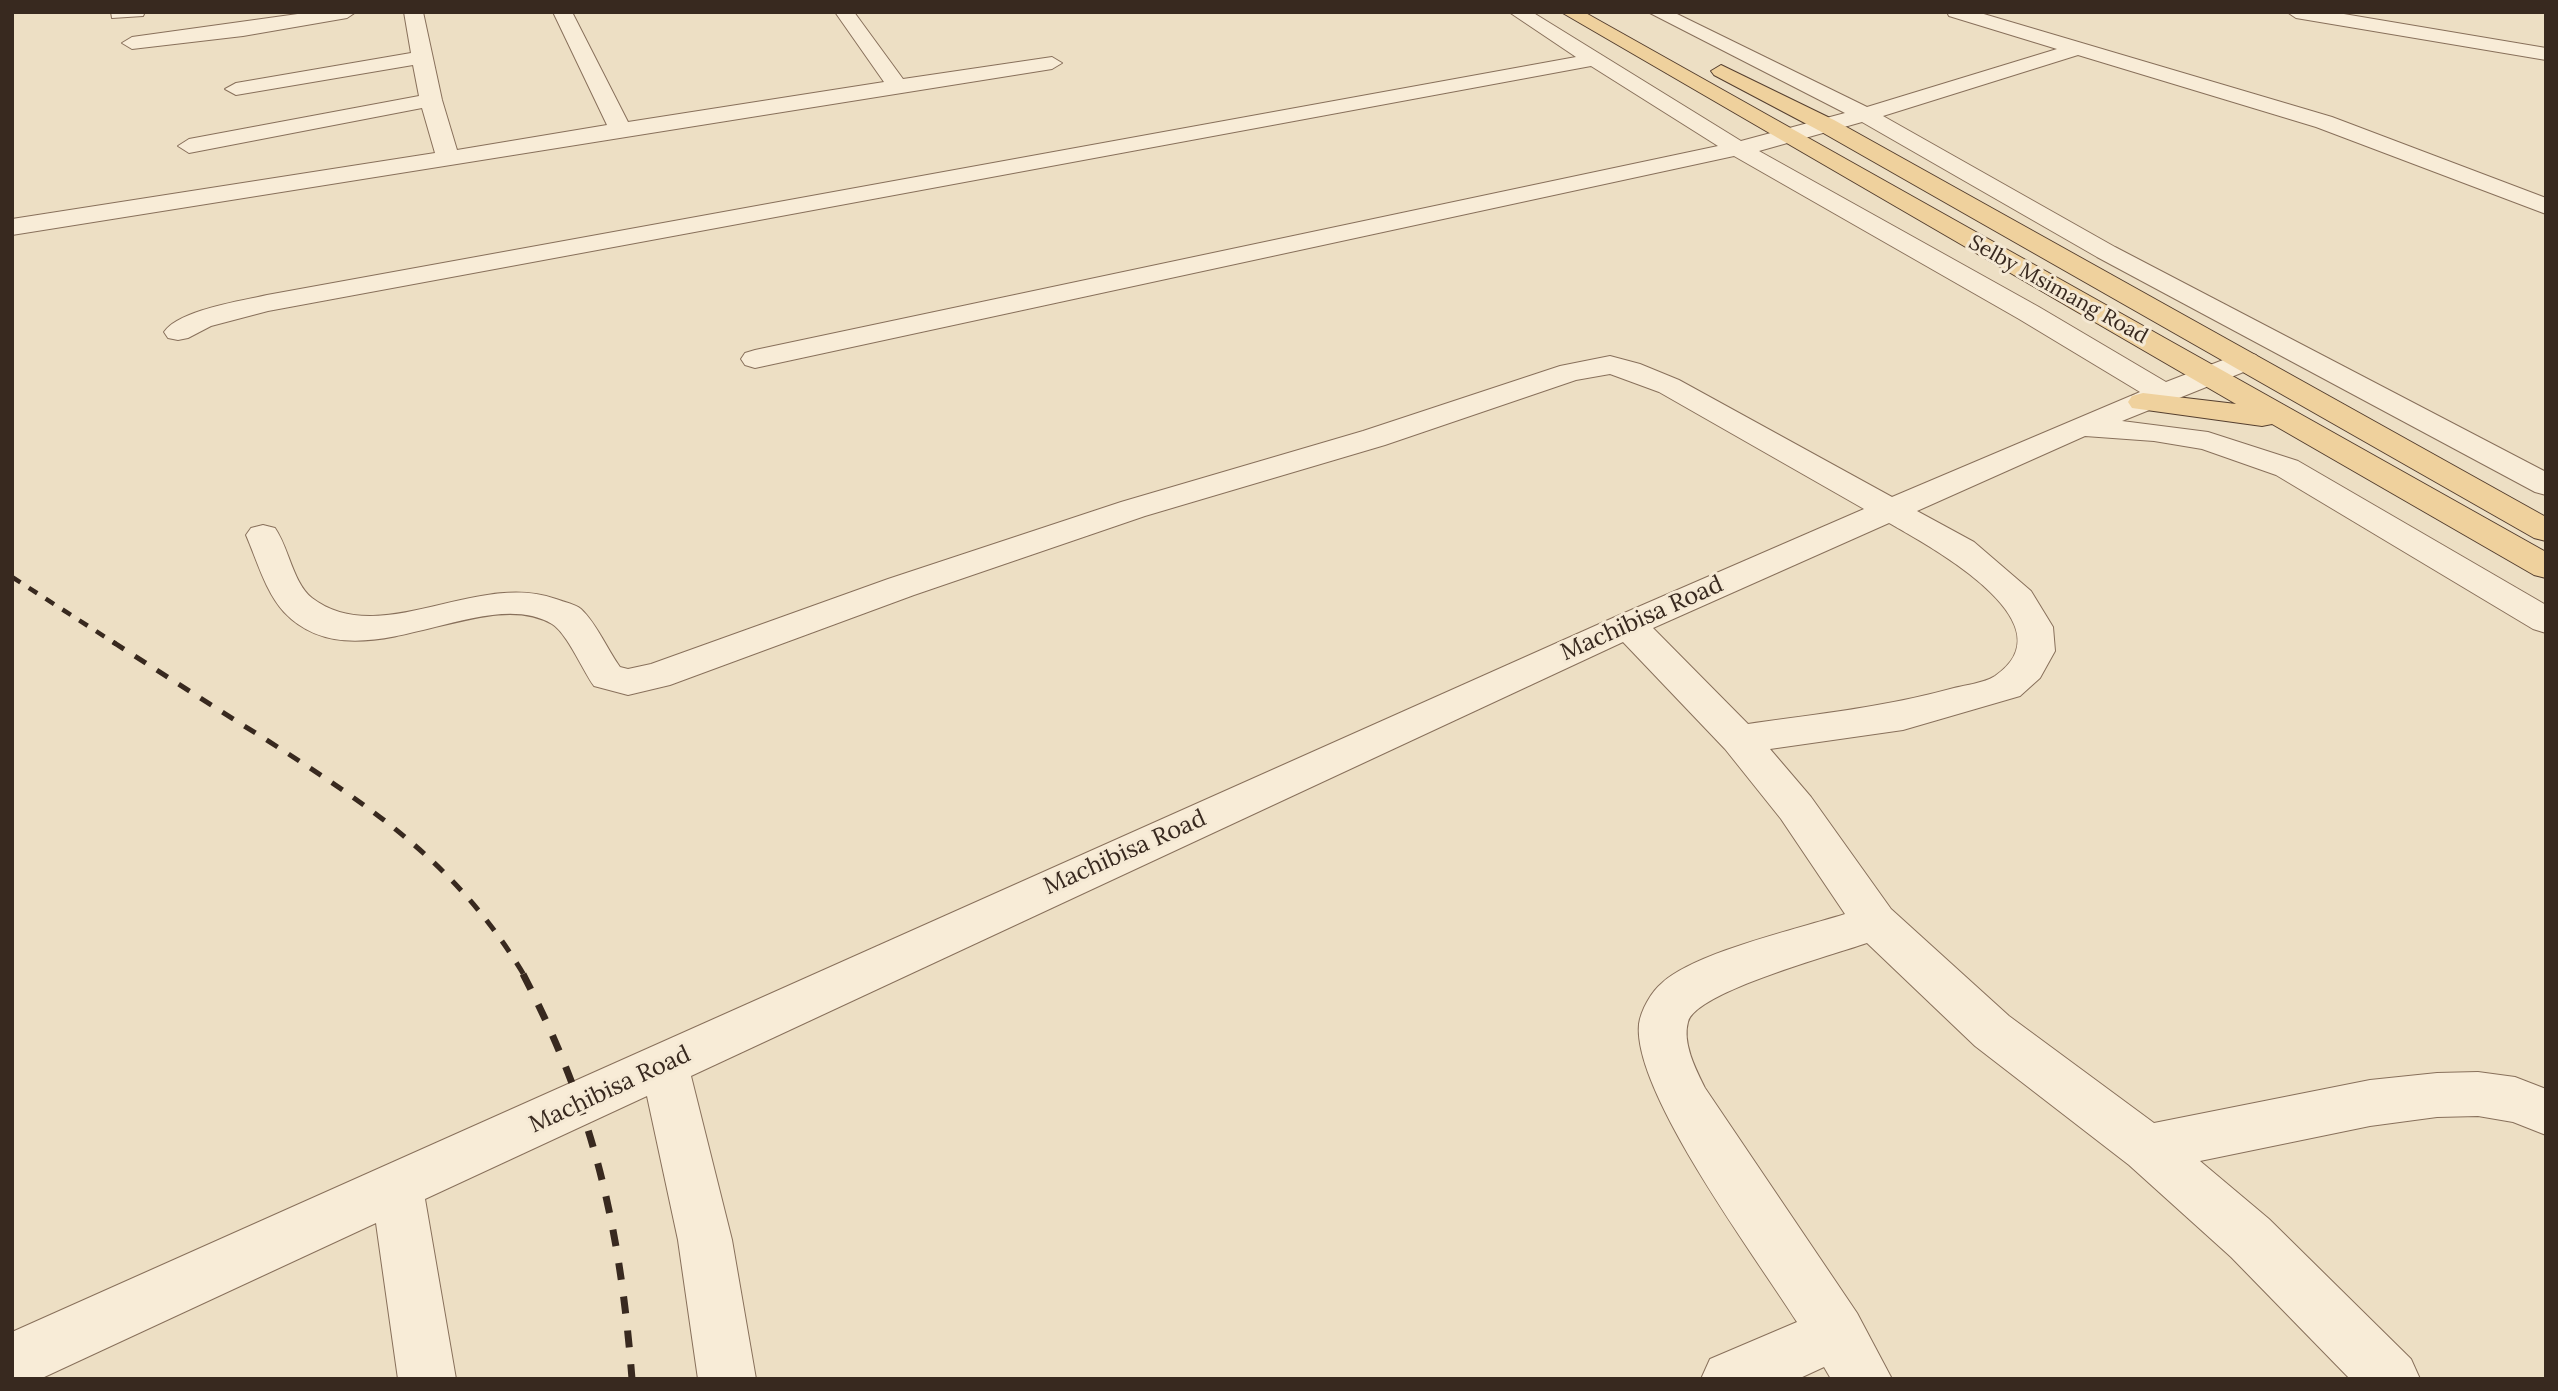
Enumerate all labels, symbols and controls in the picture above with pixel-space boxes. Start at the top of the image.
street label: Selby Msimang Road [1964,230,2152,350]
street label: Machibisa Road [1556,570,1728,668]
street label: Machibisa Road [1039,804,1211,902]
street label: Machibisa Road [525,1040,695,1140]

